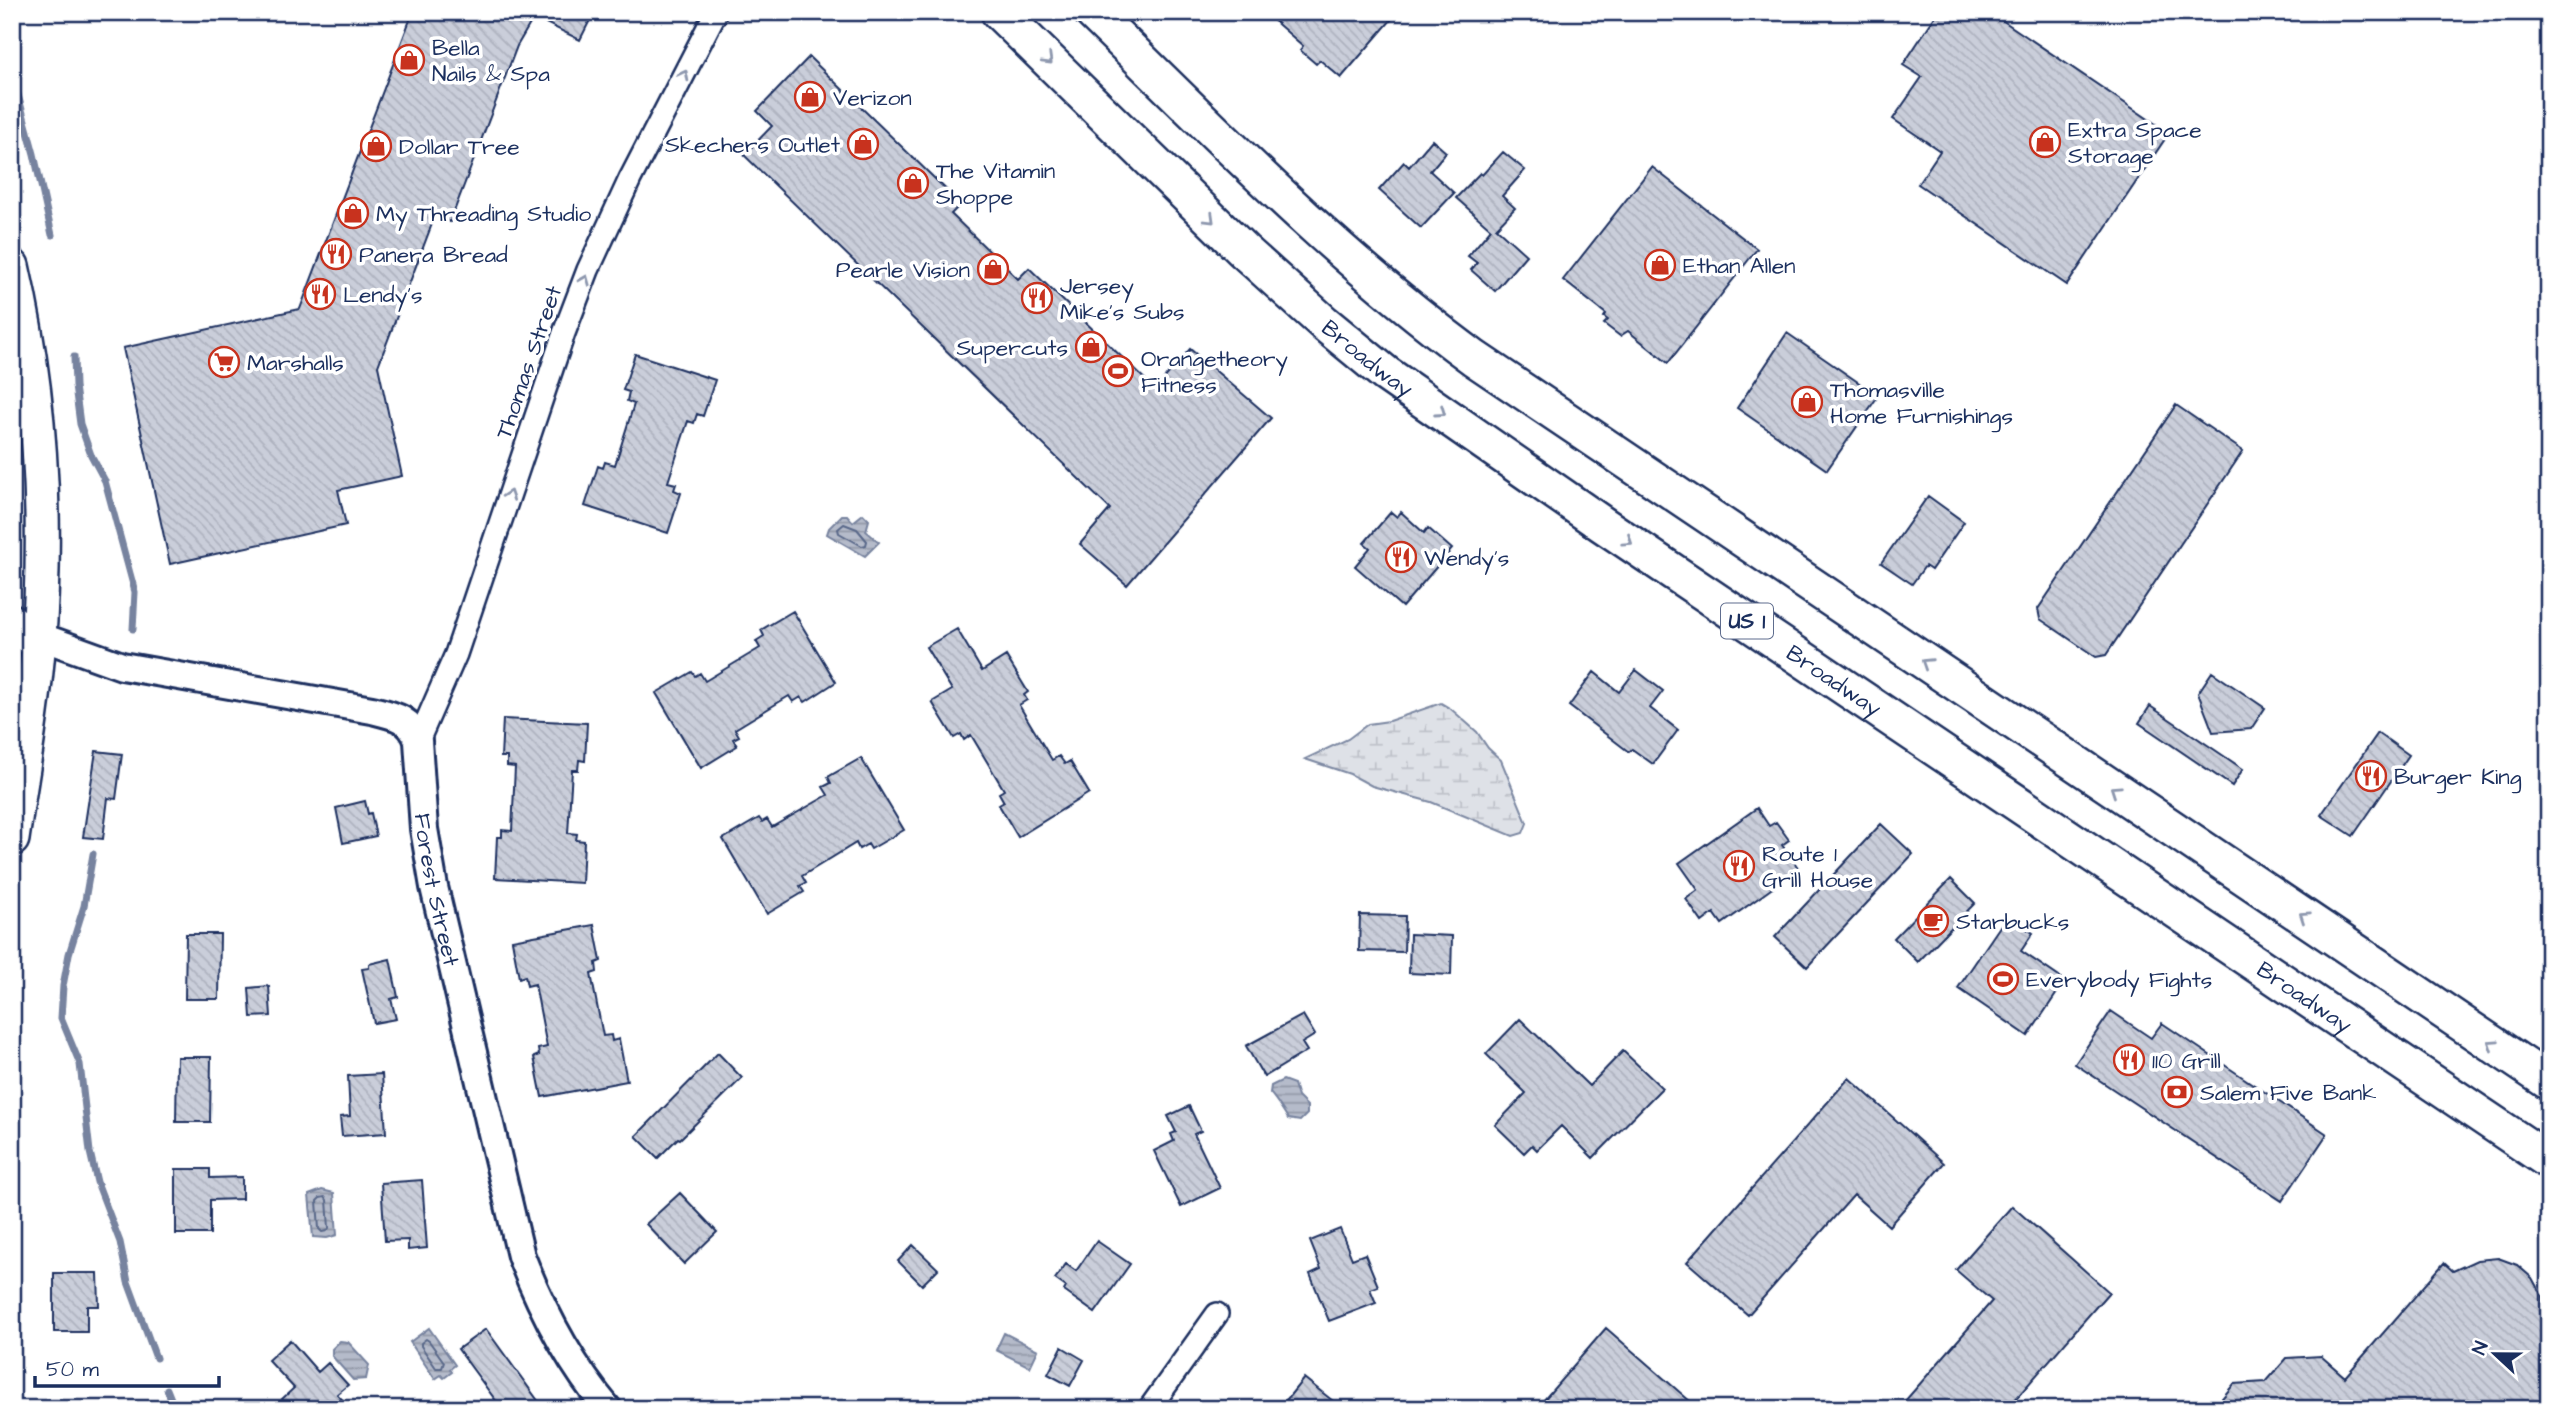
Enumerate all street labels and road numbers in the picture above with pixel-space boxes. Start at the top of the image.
street label: Thomas Street [488,281,570,443]
street label: Broadway [1315,313,1420,406]
road number: US 1 [1721,604,1773,638]
street label: Broadway [1780,637,1888,726]
street label: Forest Street [406,812,467,970]
street label: Broadway [2250,954,2358,1042]

